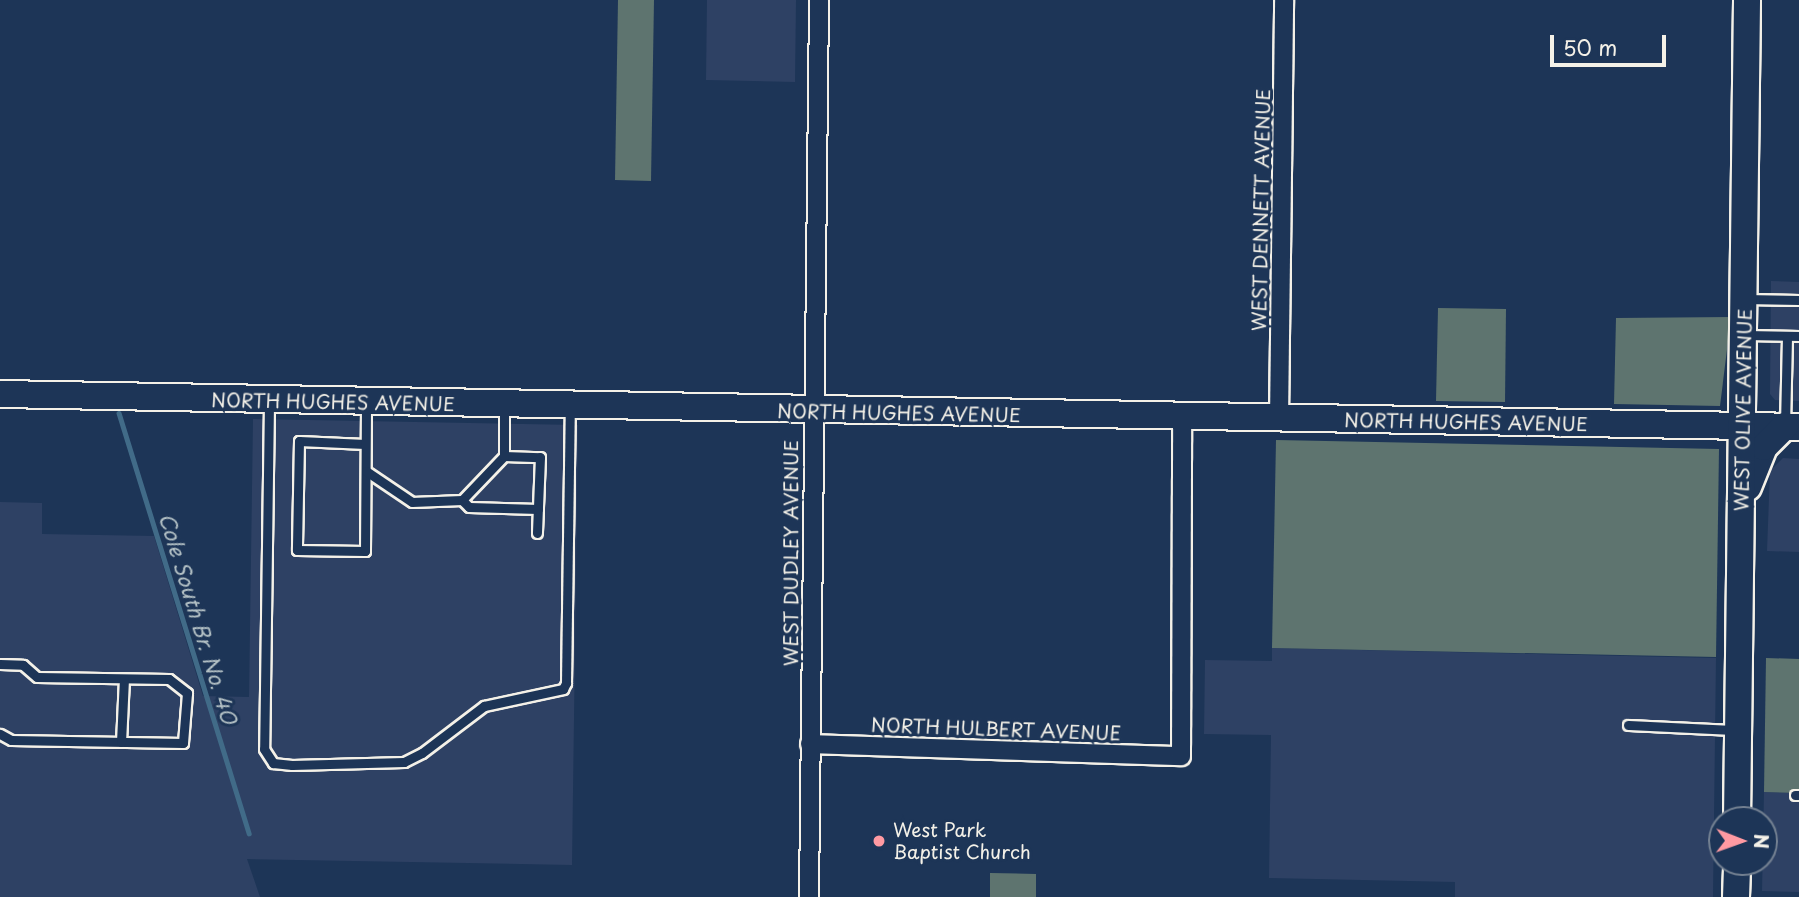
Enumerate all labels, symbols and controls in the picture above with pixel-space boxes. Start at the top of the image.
scale bar [1554,21,1670,65]
text: 50 m [1563,31,1617,63]
street label: WEST DENNETT AVENUE [1247,89,1275,331]
street label: WEST OLIVE AVENUE [1730,308,1756,512]
street label: NORTH HUGHES AVENUE [210,388,456,416]
street label: NORTH HUGHES AVENUE [776,399,1022,427]
street label: NORTH HUGHES AVENUE [1343,408,1589,436]
street label: WEST DUDLEY AVENUE [780,439,802,667]
water label: Cole South Br. No. 40 [155,509,243,727]
street label: NORTH HULBERT AVENUE [869,713,1123,745]
north arrow [1708,806,1778,876]
place label: West Park Baptist Church [893,819,1031,863]
marker: West Park Baptist Church [871,833,887,849]
text: N [1748,834,1776,849]

